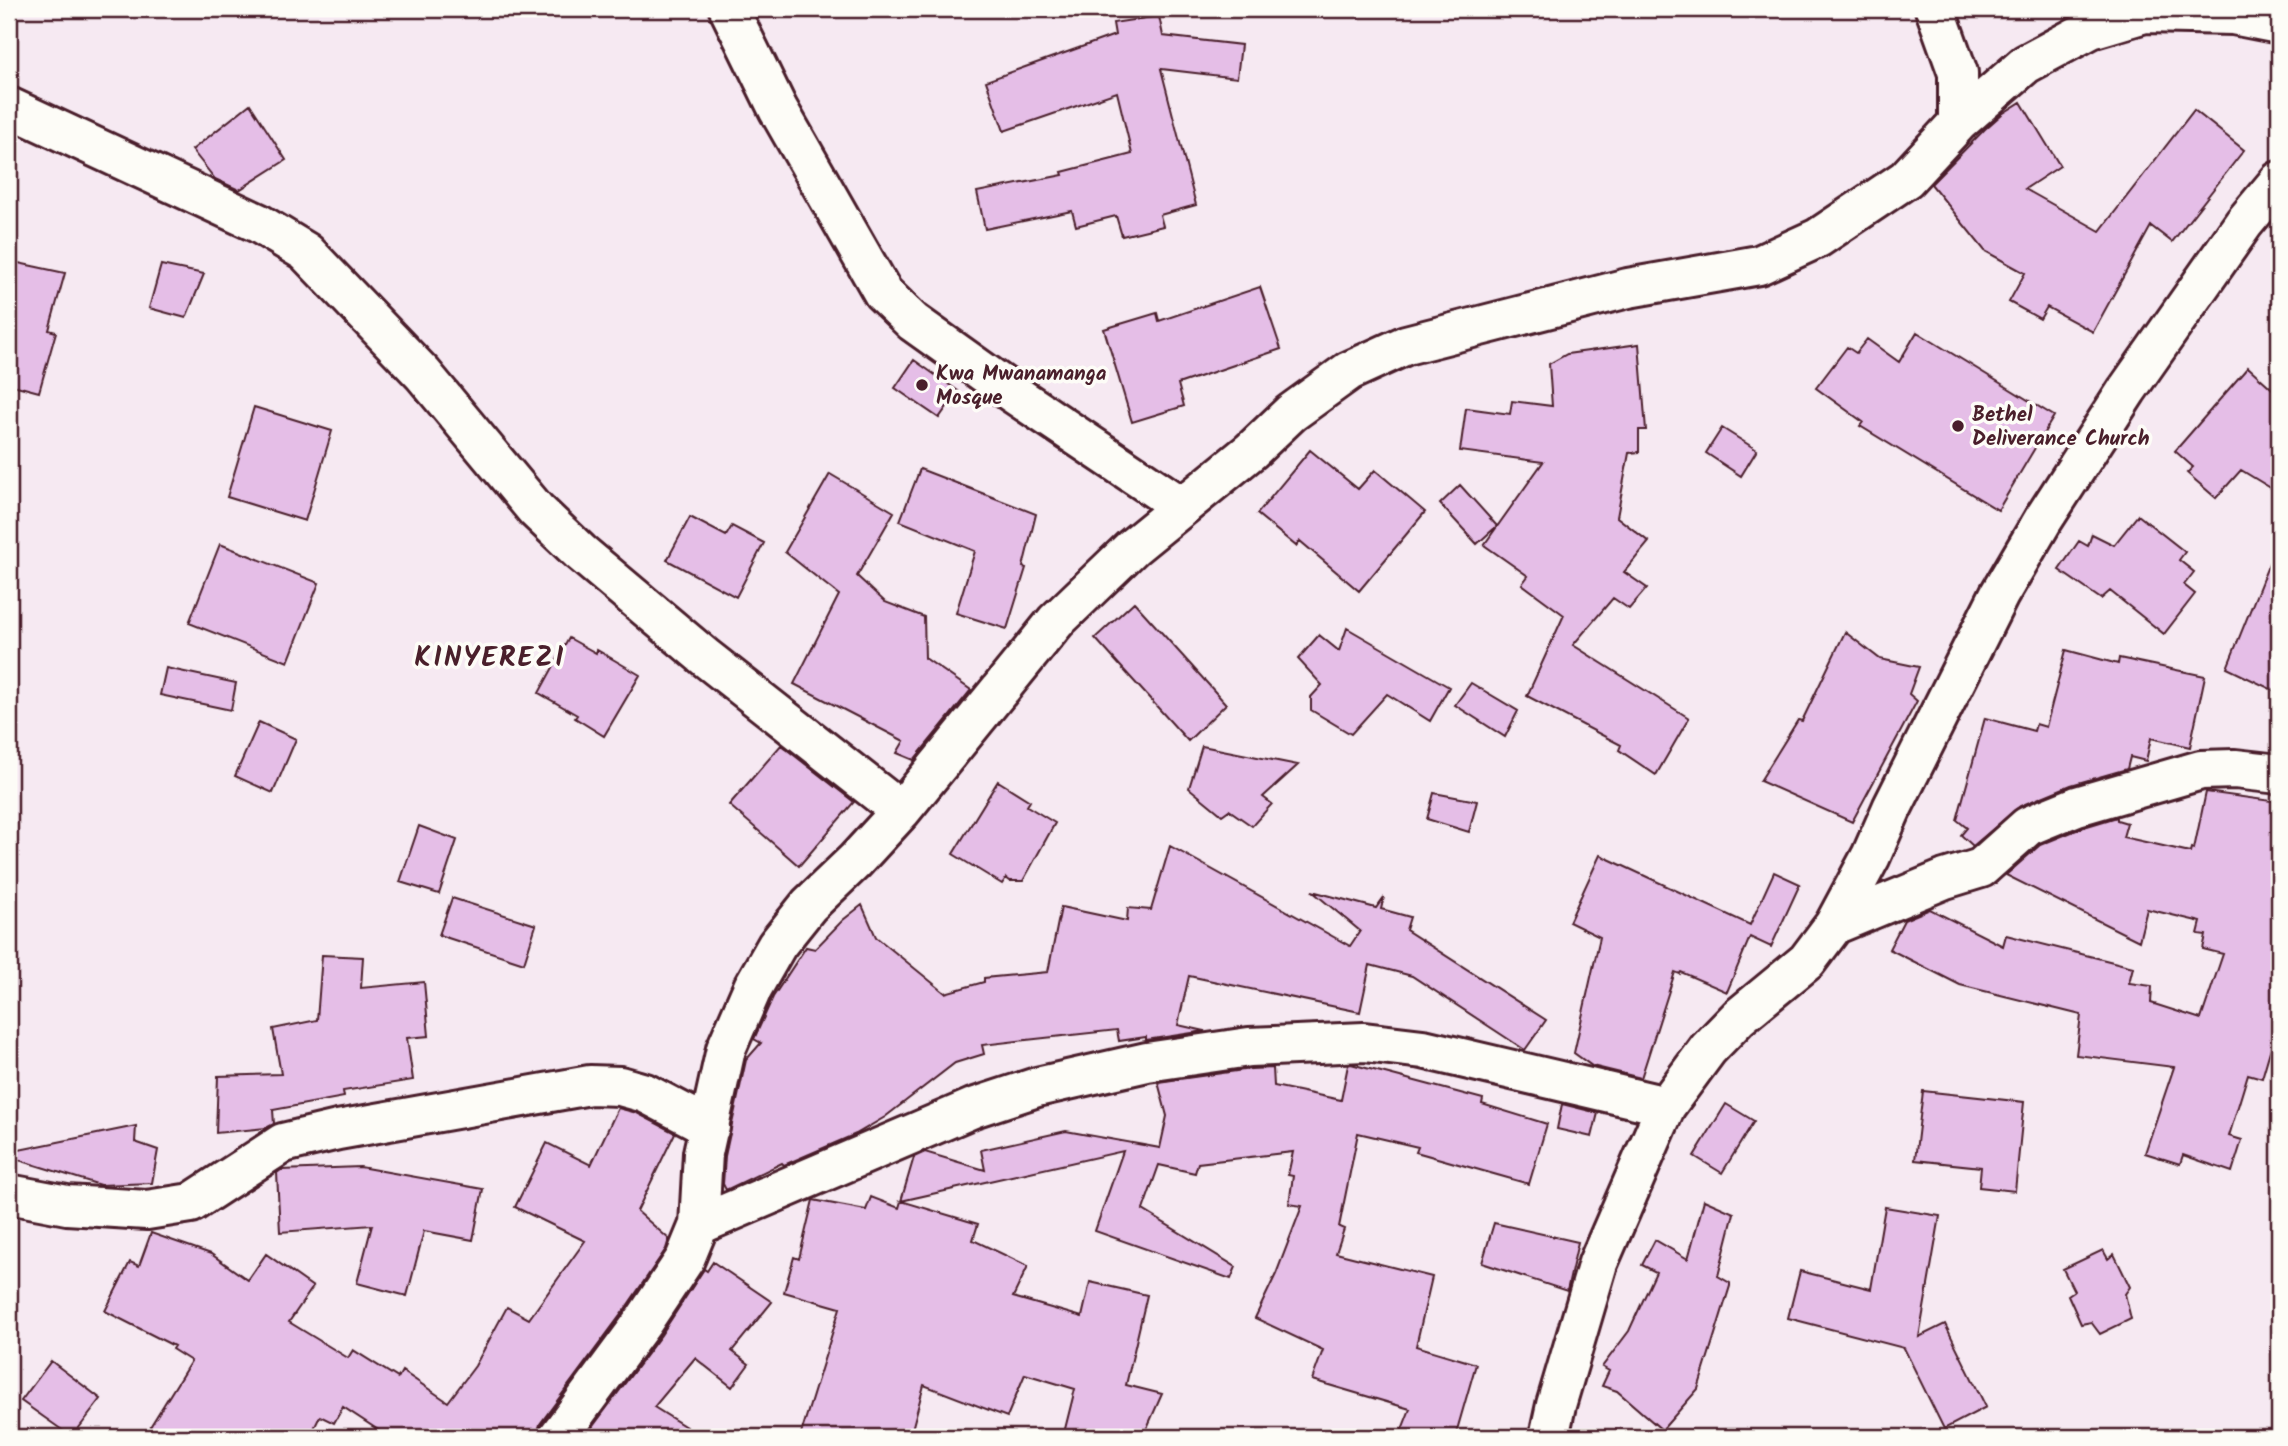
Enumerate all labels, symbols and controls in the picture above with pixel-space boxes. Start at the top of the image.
place label: Kwa Mwanamanga Mosque [936,358,1107,415]
marker: Kwa Mwanamanga Mosque [914,377,930,393]
place label: Bethel Deliverance Church [1972,399,2150,456]
marker: Bethel Deliverance Church [1950,418,1966,434]
district label: KINYEREZI [414,636,566,681]

